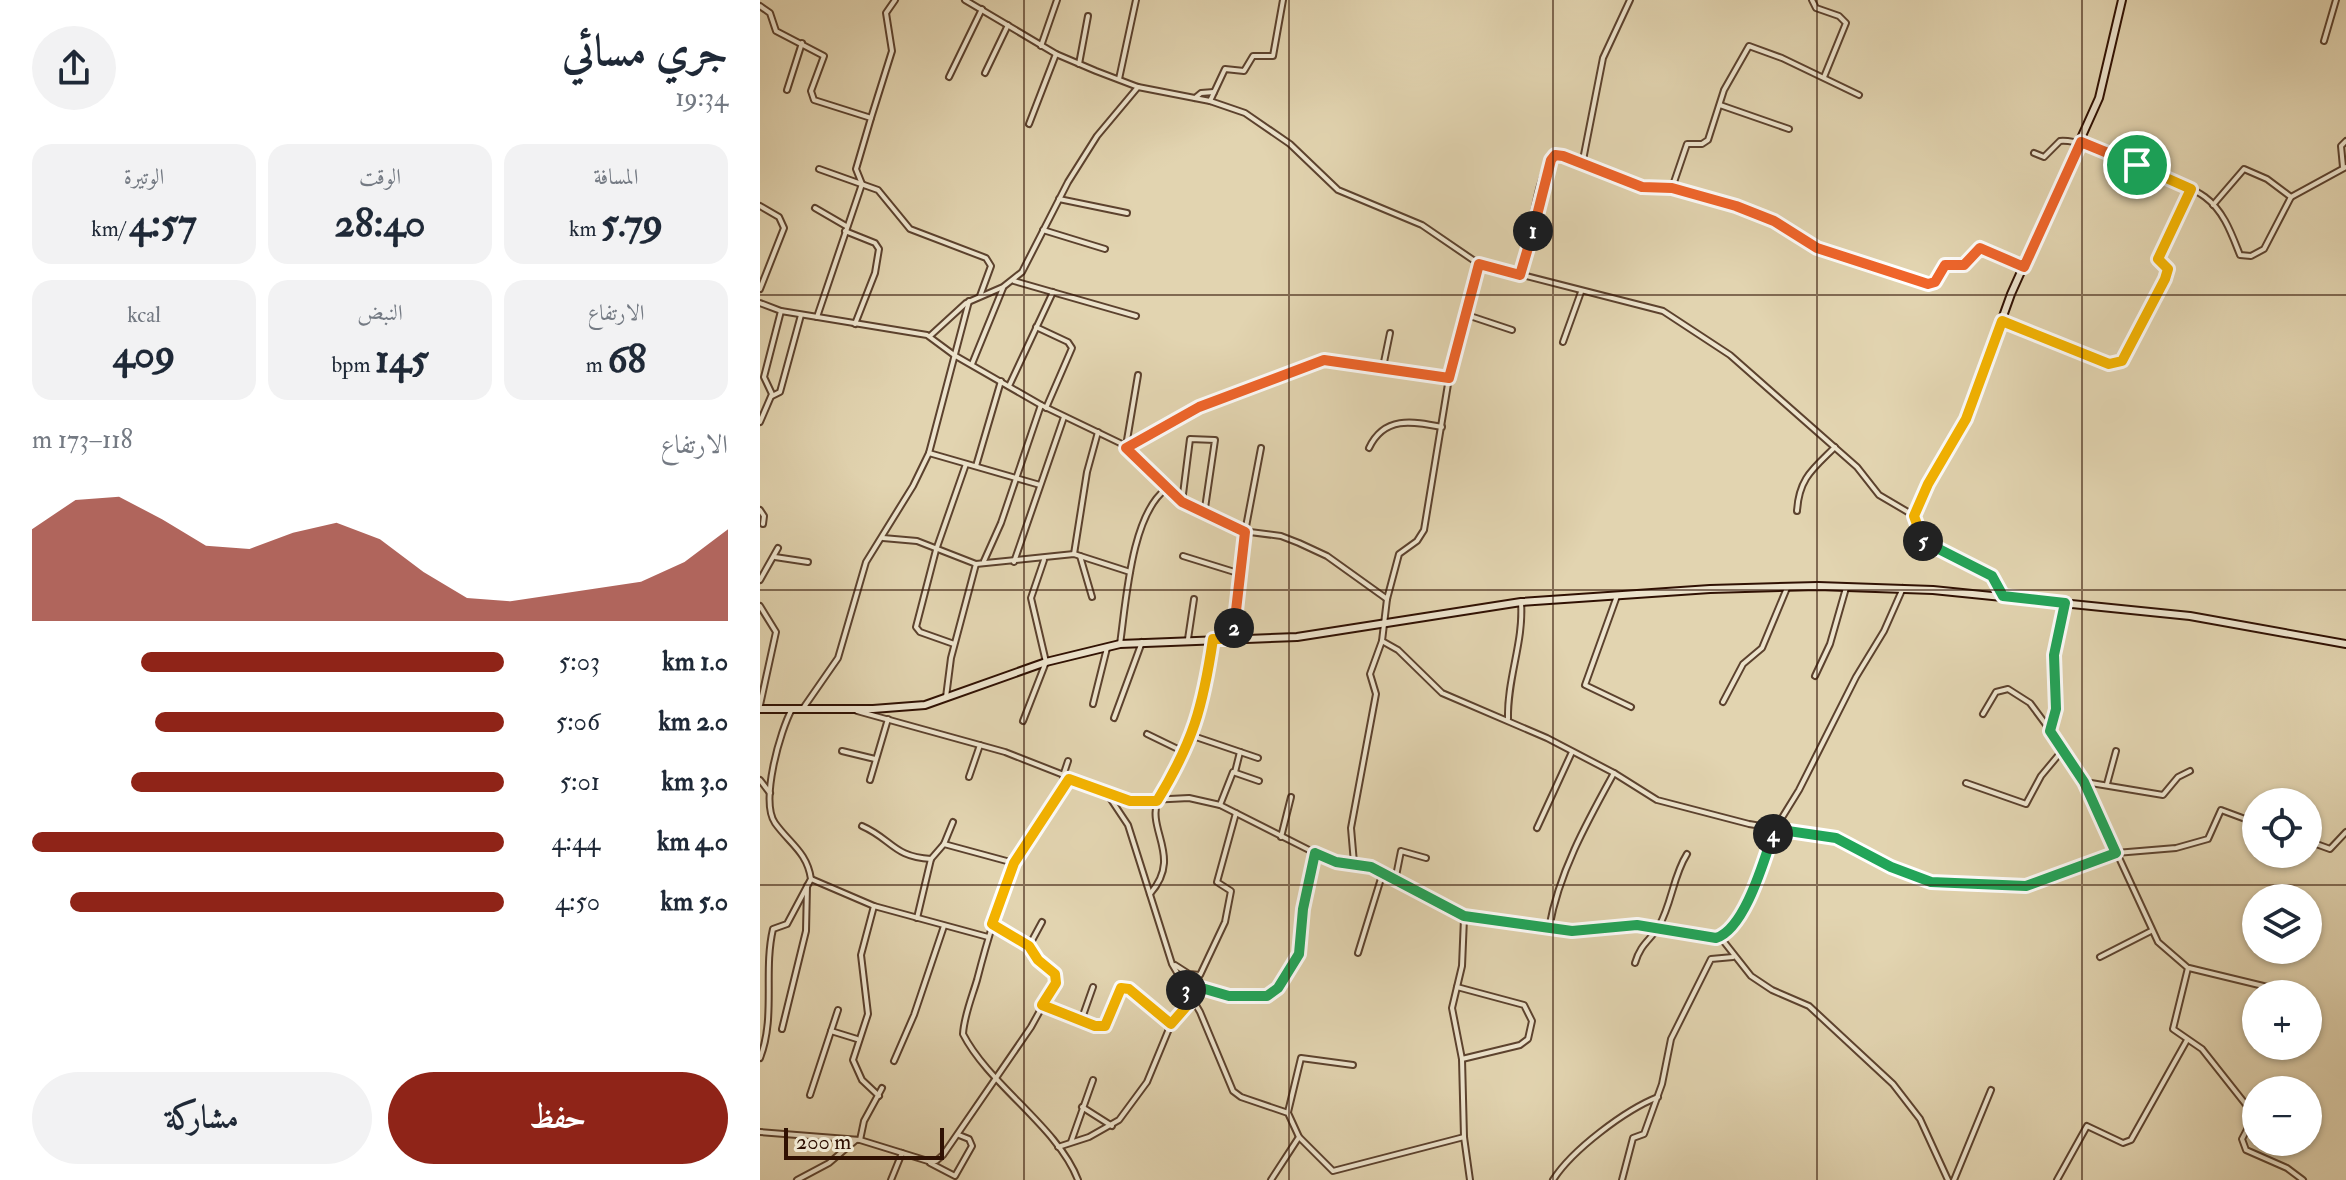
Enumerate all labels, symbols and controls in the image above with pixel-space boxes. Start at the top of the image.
text: جري مسائي [562,24,728,79]
button: share [32,26,116,110]
text: 19:34 [675,82,728,114]
pin [2103,131,2171,199]
icon: arrive [2115,143,2159,187]
text: الوتيرة [124,163,164,191]
text: الوقت [359,163,401,191]
text: المسافة [594,163,638,191]
text: 4:57 [129,198,197,249]
text: 28:40 [334,198,426,249]
text: 5.79 [601,198,663,249]
pin: 1 [1513,211,1553,251]
text: /km [91,215,129,243]
text: km [569,215,601,243]
text: 1 [1529,217,1537,245]
text: النبض [357,299,403,327]
text: الارتفاع [587,299,645,327]
text: kcal [127,301,161,329]
text: 409 [113,329,175,380]
text: 145 [375,334,429,385]
text: 68 [607,334,646,385]
text: bpm [331,351,375,379]
text: m [586,351,607,379]
text: 118–173 m [32,424,133,456]
text: الارتفاع [661,429,728,461]
pin: 5 [1903,521,1943,561]
text: 5 [1918,527,1928,555]
pin: 2 [1214,608,1254,648]
text: 2 [1228,614,1240,642]
text: 5:03 [559,646,600,678]
text: 1.0 km [662,646,728,678]
text: 5:06 [556,706,600,738]
text: 2.0 km [658,706,728,738]
text: 5:01 [560,766,600,798]
text: 3.0 km [662,766,728,798]
map controls [2242,788,2322,1156]
button: locate [2242,788,2322,868]
pin: 4 [1753,814,1793,854]
text: 4 [1767,820,1779,848]
text: 4:44 [552,826,600,858]
text: 4.0 km [657,826,728,858]
button: layers [2242,884,2322,964]
text: 4:50 [555,886,600,918]
text: 5.0 km [661,886,728,918]
pin: 3 [1166,970,1206,1010]
text: 3 [1182,976,1190,1004]
button: + [2242,980,2322,1060]
button: مشاركة [32,1072,372,1164]
button: حفظ [388,1072,728,1164]
button: − [2242,1076,2322,1156]
scale bar [784,1124,944,1160]
text: 200 m [796,1128,851,1156]

